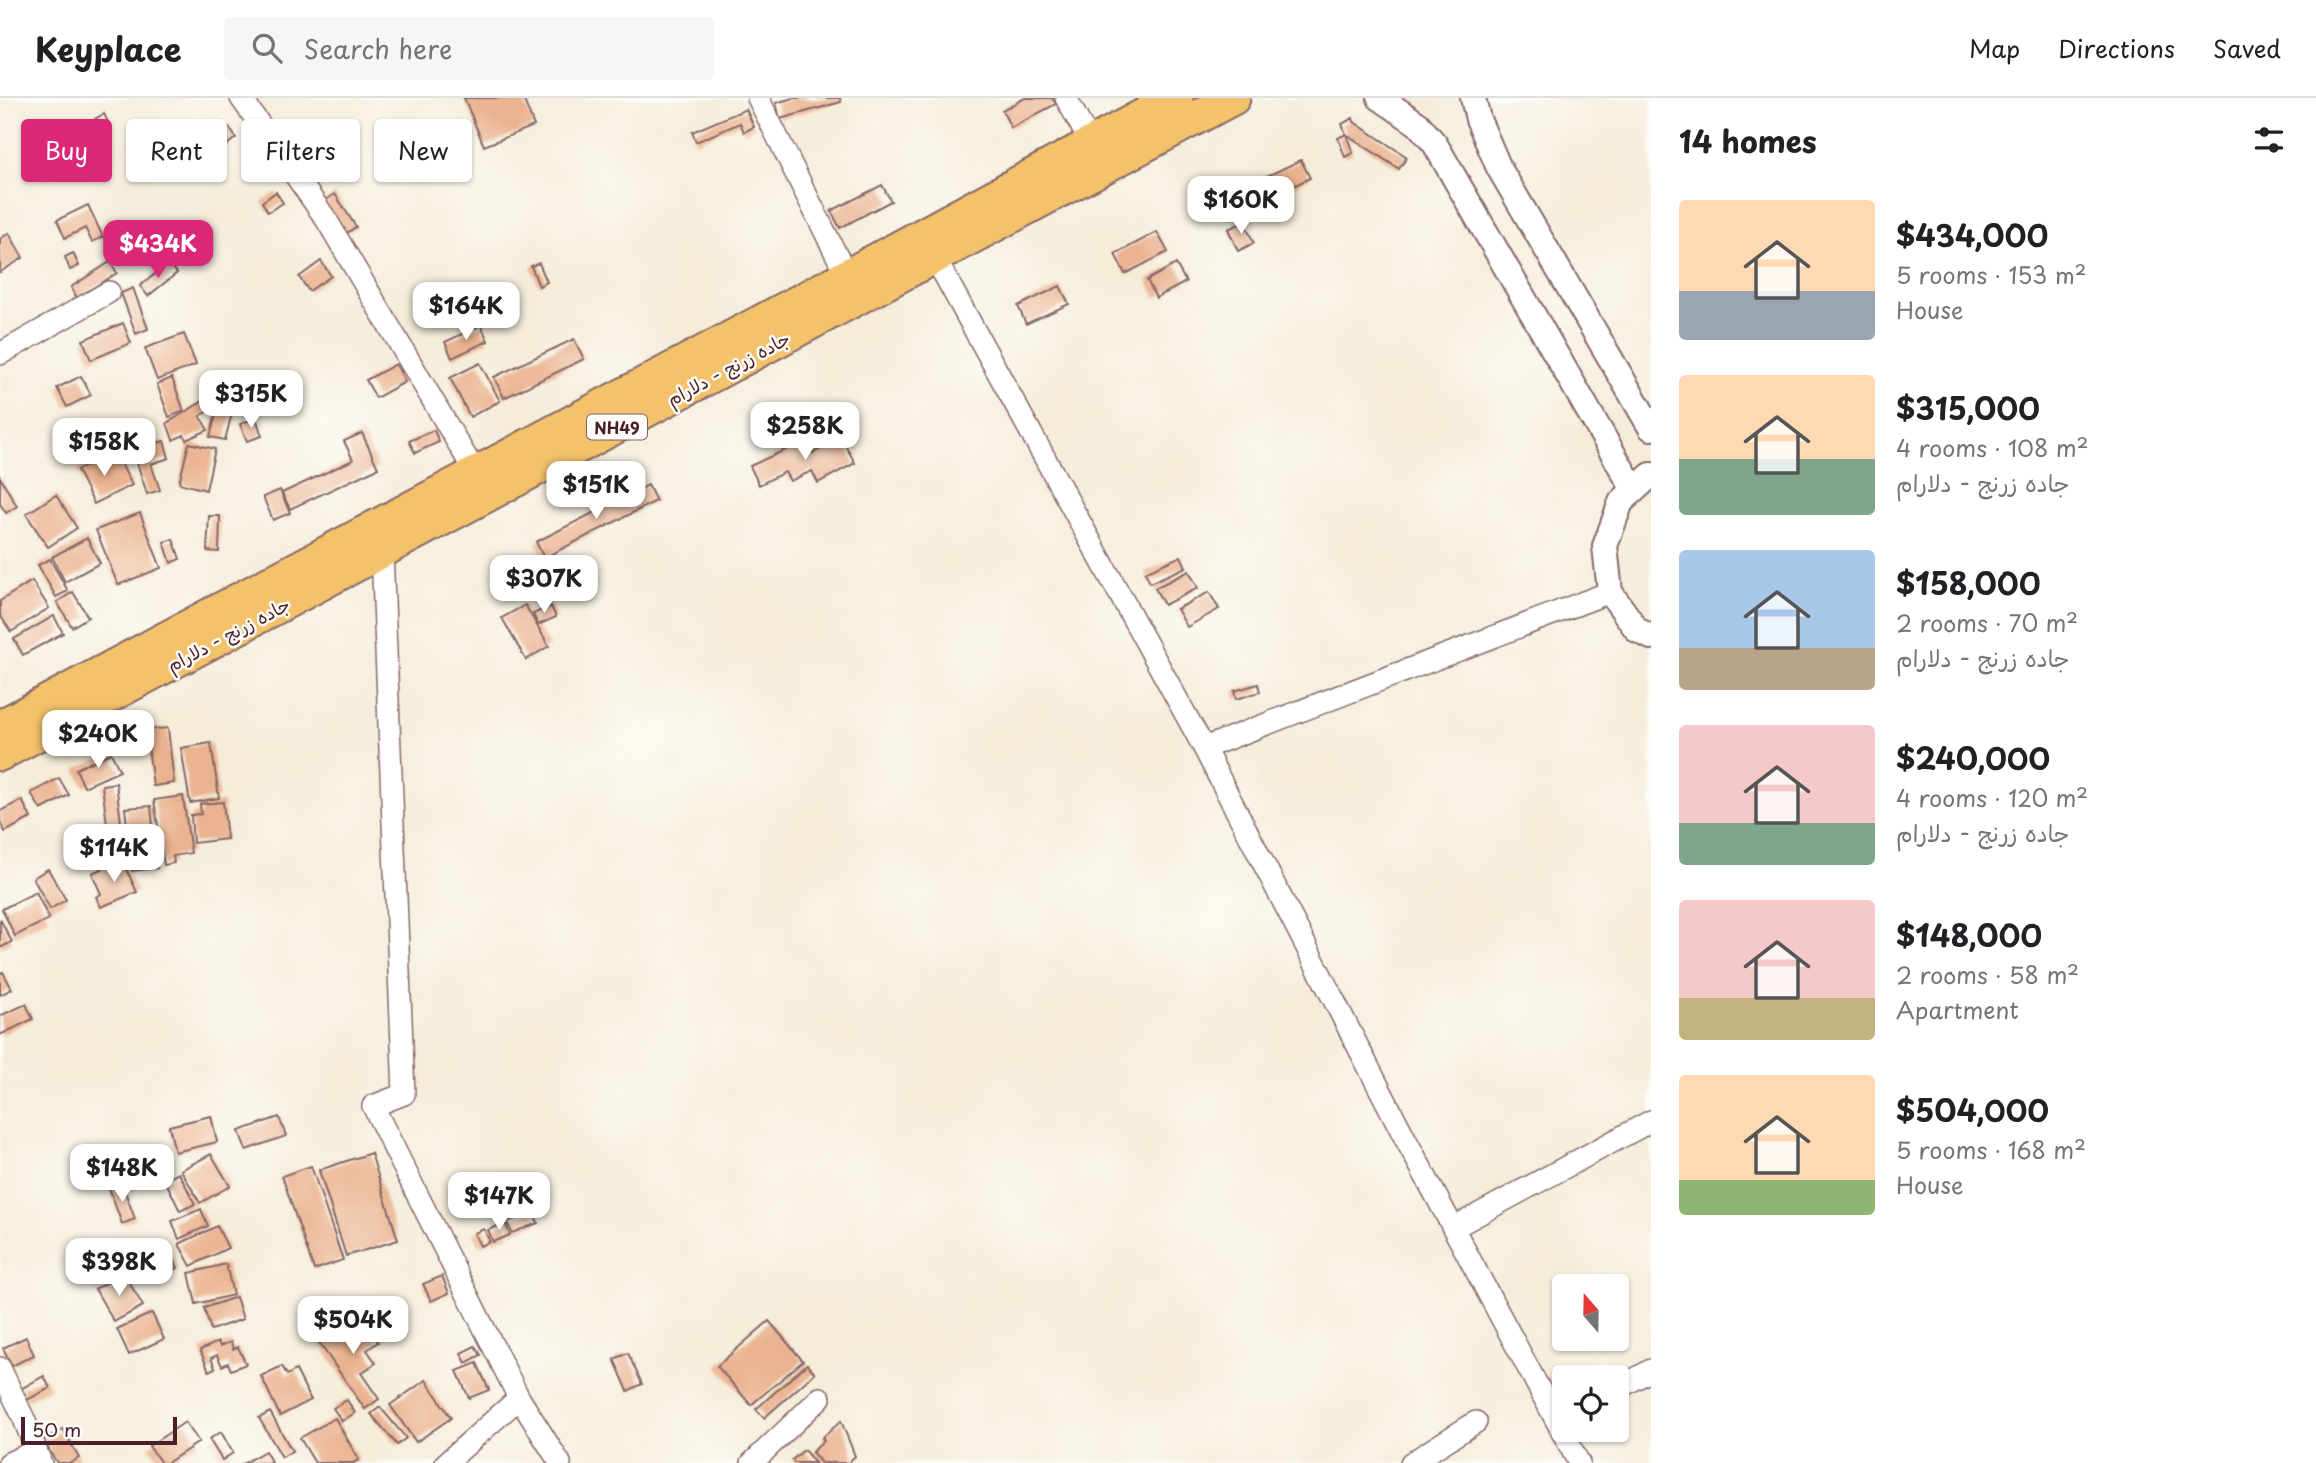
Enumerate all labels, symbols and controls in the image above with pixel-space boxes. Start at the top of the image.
search box [224,17,714,80]
text: Keyplace [35,23,182,73]
icon: search [248,29,286,67]
text: Search here [304,29,452,68]
text: Map [1969,30,2020,66]
text: Directions [2058,30,2175,66]
text: Saved [2213,30,2281,66]
text: 14 homes [1679,118,1817,163]
chip: Buy [21,119,112,182]
chip: Rent [126,119,227,182]
chip: Filters [241,119,360,182]
chip: New [374,119,472,182]
icon: filters [2250,121,2288,159]
pin: $160K [1192,176,1290,236]
text: $160K [1203,181,1279,216]
text: $434,000 [1896,212,2048,257]
pin: $434K [109,220,207,280]
text: $434K [119,225,197,260]
icon: home [1735,228,1819,312]
text: 5 rooms · 153 m² [1896,257,2087,292]
pin: $164K [417,282,515,342]
text: $164K [429,287,503,322]
text: House [1896,292,1963,327]
street label: جاده زرنج - دلارام [662,324,795,414]
pin: $315K [202,370,300,430]
text: $315K [215,375,287,410]
text: $315,000 [1896,385,2040,430]
pin: $258K [756,402,854,462]
icon: home [1735,403,1819,487]
text: $258K [766,407,844,442]
road number: NH49 [587,414,647,440]
pin: $158K [55,418,153,478]
text: $158K [68,423,140,458]
text: 4 rooms · 108 m² [1896,430,2089,465]
pin: $151K [547,462,645,521]
text: جاده زرنج - دلارام [1896,465,2070,500]
text: $151K [562,466,630,501]
pin: $307K [495,556,593,615]
text: $307K [506,560,582,595]
text: $158,000 [1896,560,2041,605]
icon: home [1735,578,1819,662]
street label: جاده زرنج - دلارام [162,590,295,680]
text: 2 rooms · 70 m² [1896,605,2078,640]
text: جاده زرنج - دلارام [1896,640,2070,675]
pin: $240K [49,710,147,770]
text: $240K [58,715,138,750]
text: $240,000 [1896,735,2050,780]
icon: home [1735,753,1819,837]
text: 4 rooms · 120 m² [1896,780,2088,815]
text: جاده زرنج - دلارام [1896,815,2070,850]
pin: $114K [65,824,163,884]
text: $114K [79,829,149,864]
text: $148,000 [1896,912,2042,957]
icon: home [1735,928,1819,1012]
text: 2 rooms · 58 m² [1896,957,2079,992]
text: Apartment [1896,992,2019,1027]
text: $504,000 [1896,1087,2049,1132]
icon: home [1735,1103,1819,1187]
text: 5 rooms · 168 m² [1896,1132,2086,1167]
pin: $148K [73,1144,171,1204]
text: $148K [86,1149,158,1184]
text: House [1896,1167,1963,1202]
pin: $147K [450,1172,548,1232]
text: $147K [464,1177,534,1212]
pin: $398K [70,1238,168,1298]
text: $398K [82,1243,156,1278]
north arrow [1552,1274,1629,1351]
map controls [1552,1274,1629,1442]
pin: $504K [304,1296,402,1356]
text: $504K [313,1301,393,1336]
button: locate [1552,1365,1629,1442]
scale bar [21,1414,177,1446]
text: 50 m [32,1415,81,1443]

